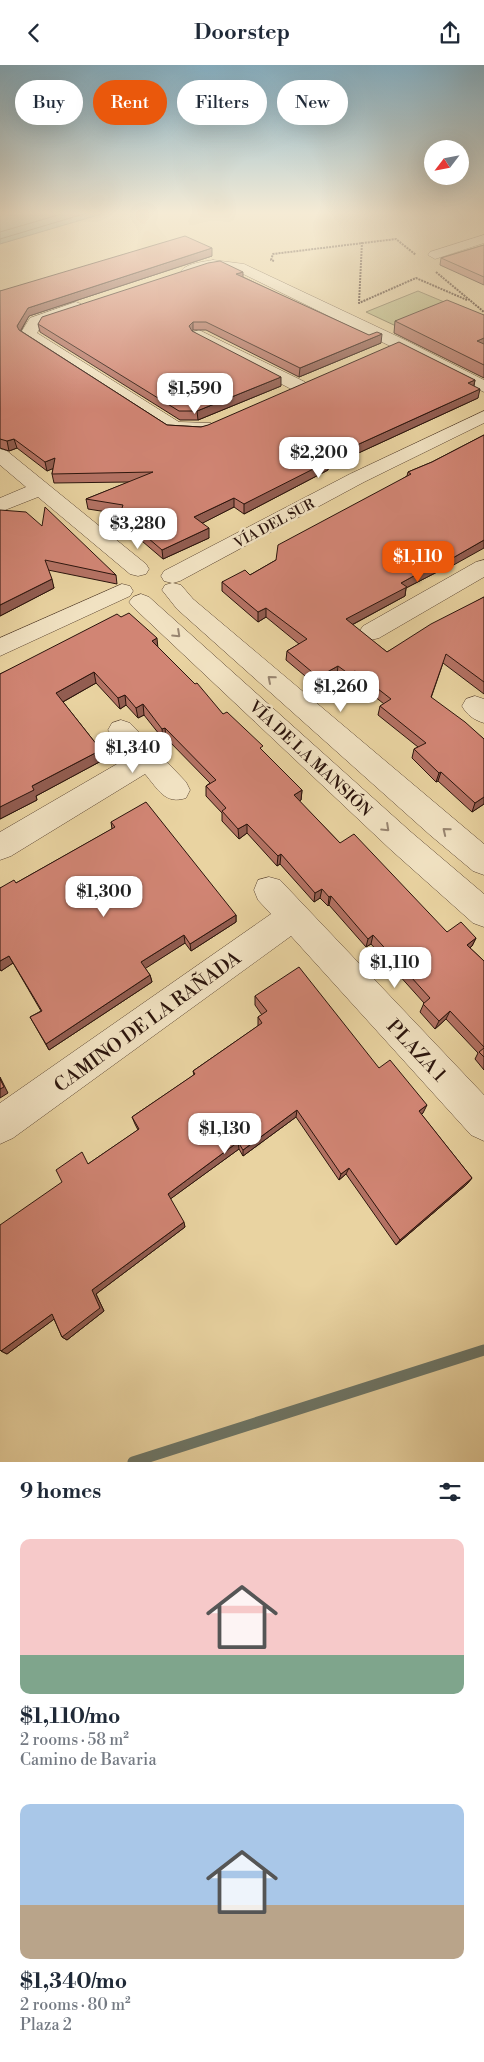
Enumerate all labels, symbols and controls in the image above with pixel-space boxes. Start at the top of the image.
icon: back [20,19,48,47]
text: Doorstep [194,19,290,46]
icon: share [436,19,464,47]
chip: Buy [15,80,83,125]
chip: Rent [93,80,167,125]
chip: Filters [177,80,267,125]
chip: New [277,80,348,125]
north arrow [424,140,469,185]
map controls [424,140,469,185]
pin: $1,590 [154,373,236,415]
text: $1,590 [168,379,222,399]
pin: $2,200 [278,437,360,479]
text: $2,200 [290,443,348,463]
street label: VÍA DEL SUR [229,493,318,553]
pin: $3,280 [97,507,179,550]
text: $3,280 [110,514,166,534]
pin: $1,110 [377,541,459,583]
text: $1,110 [393,547,443,567]
one-way arrow [172,628,181,637]
pin: $1,260 [300,671,382,713]
one-way arrow [267,675,276,684]
text: $1,260 [314,677,368,697]
street label: VÍA DE LA MANSIÓN [244,695,377,821]
pin: $1,340 [92,731,174,774]
text: $1,340 [106,738,160,758]
one-way arrow [381,822,390,831]
one-way arrow [443,829,452,837]
pin: $1,300 [63,875,145,918]
text: $1,300 [76,882,132,902]
street label: CAMINO DE LA RAÑADA [48,944,246,1098]
pin: $1,110 [354,947,436,989]
text: $1,110 [370,953,420,973]
street label: PLAZA 1 [381,1014,451,1087]
pin: $1,130 [184,1113,266,1155]
text: $1,130 [199,1119,251,1139]
icon: filters [436,1478,464,1506]
text: 9 homes [20,1479,101,1505]
icon: home [197,1572,287,1662]
text: $1,110/mo [20,1704,120,1730]
text: 2 rooms · 58 m² [20,1730,129,1750]
text: Camino de Bavaria [20,1750,157,1770]
icon: home [197,1837,287,1927]
text: $1,340/mo [20,1969,127,1995]
text: 2 rooms · 80 m² [20,1995,131,2015]
text: Plaza 2 [20,2015,72,2035]

